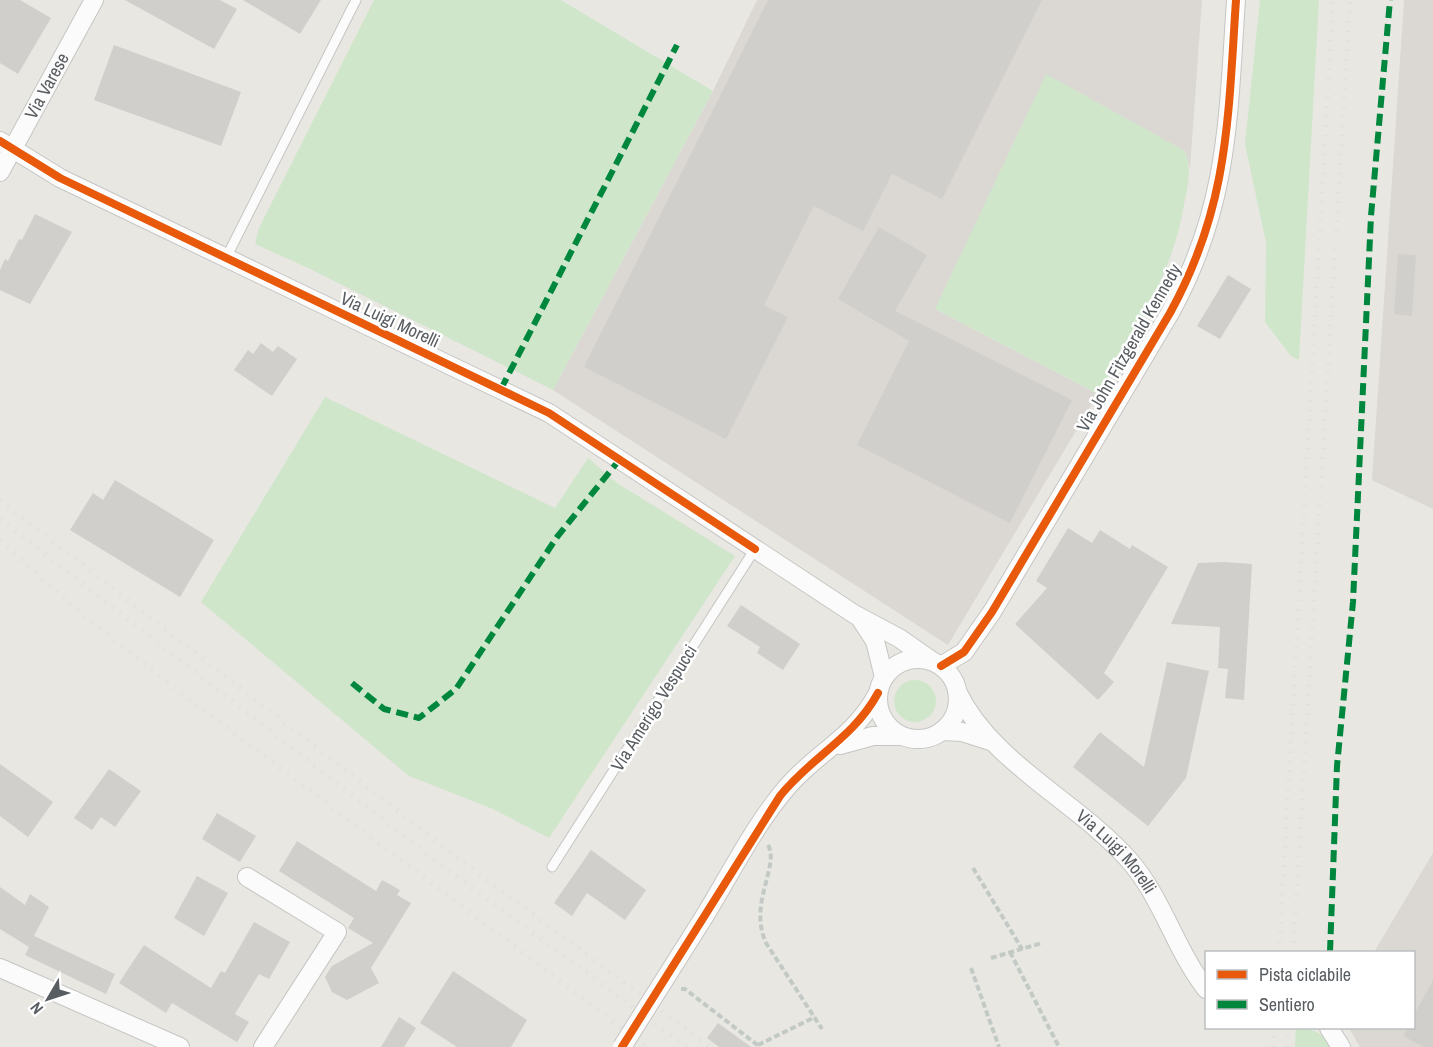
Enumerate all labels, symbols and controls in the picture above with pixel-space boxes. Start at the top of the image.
street label: Via Varese [18,48,75,123]
street label: Via John Fitzgerald Kennedy [1070,259,1187,436]
street label: Via Luigi Morelli [336,286,444,354]
street label: Via Amerigo Vespucci [605,640,703,776]
street label: Via Luigi Morelli [1071,804,1163,898]
legend [1205,951,1415,1029]
text: Pista ciclabile [1259,962,1351,987]
north arrow [18,969,78,1029]
text: Sentiero [1259,992,1315,1017]
text: N [25,998,48,1019]

